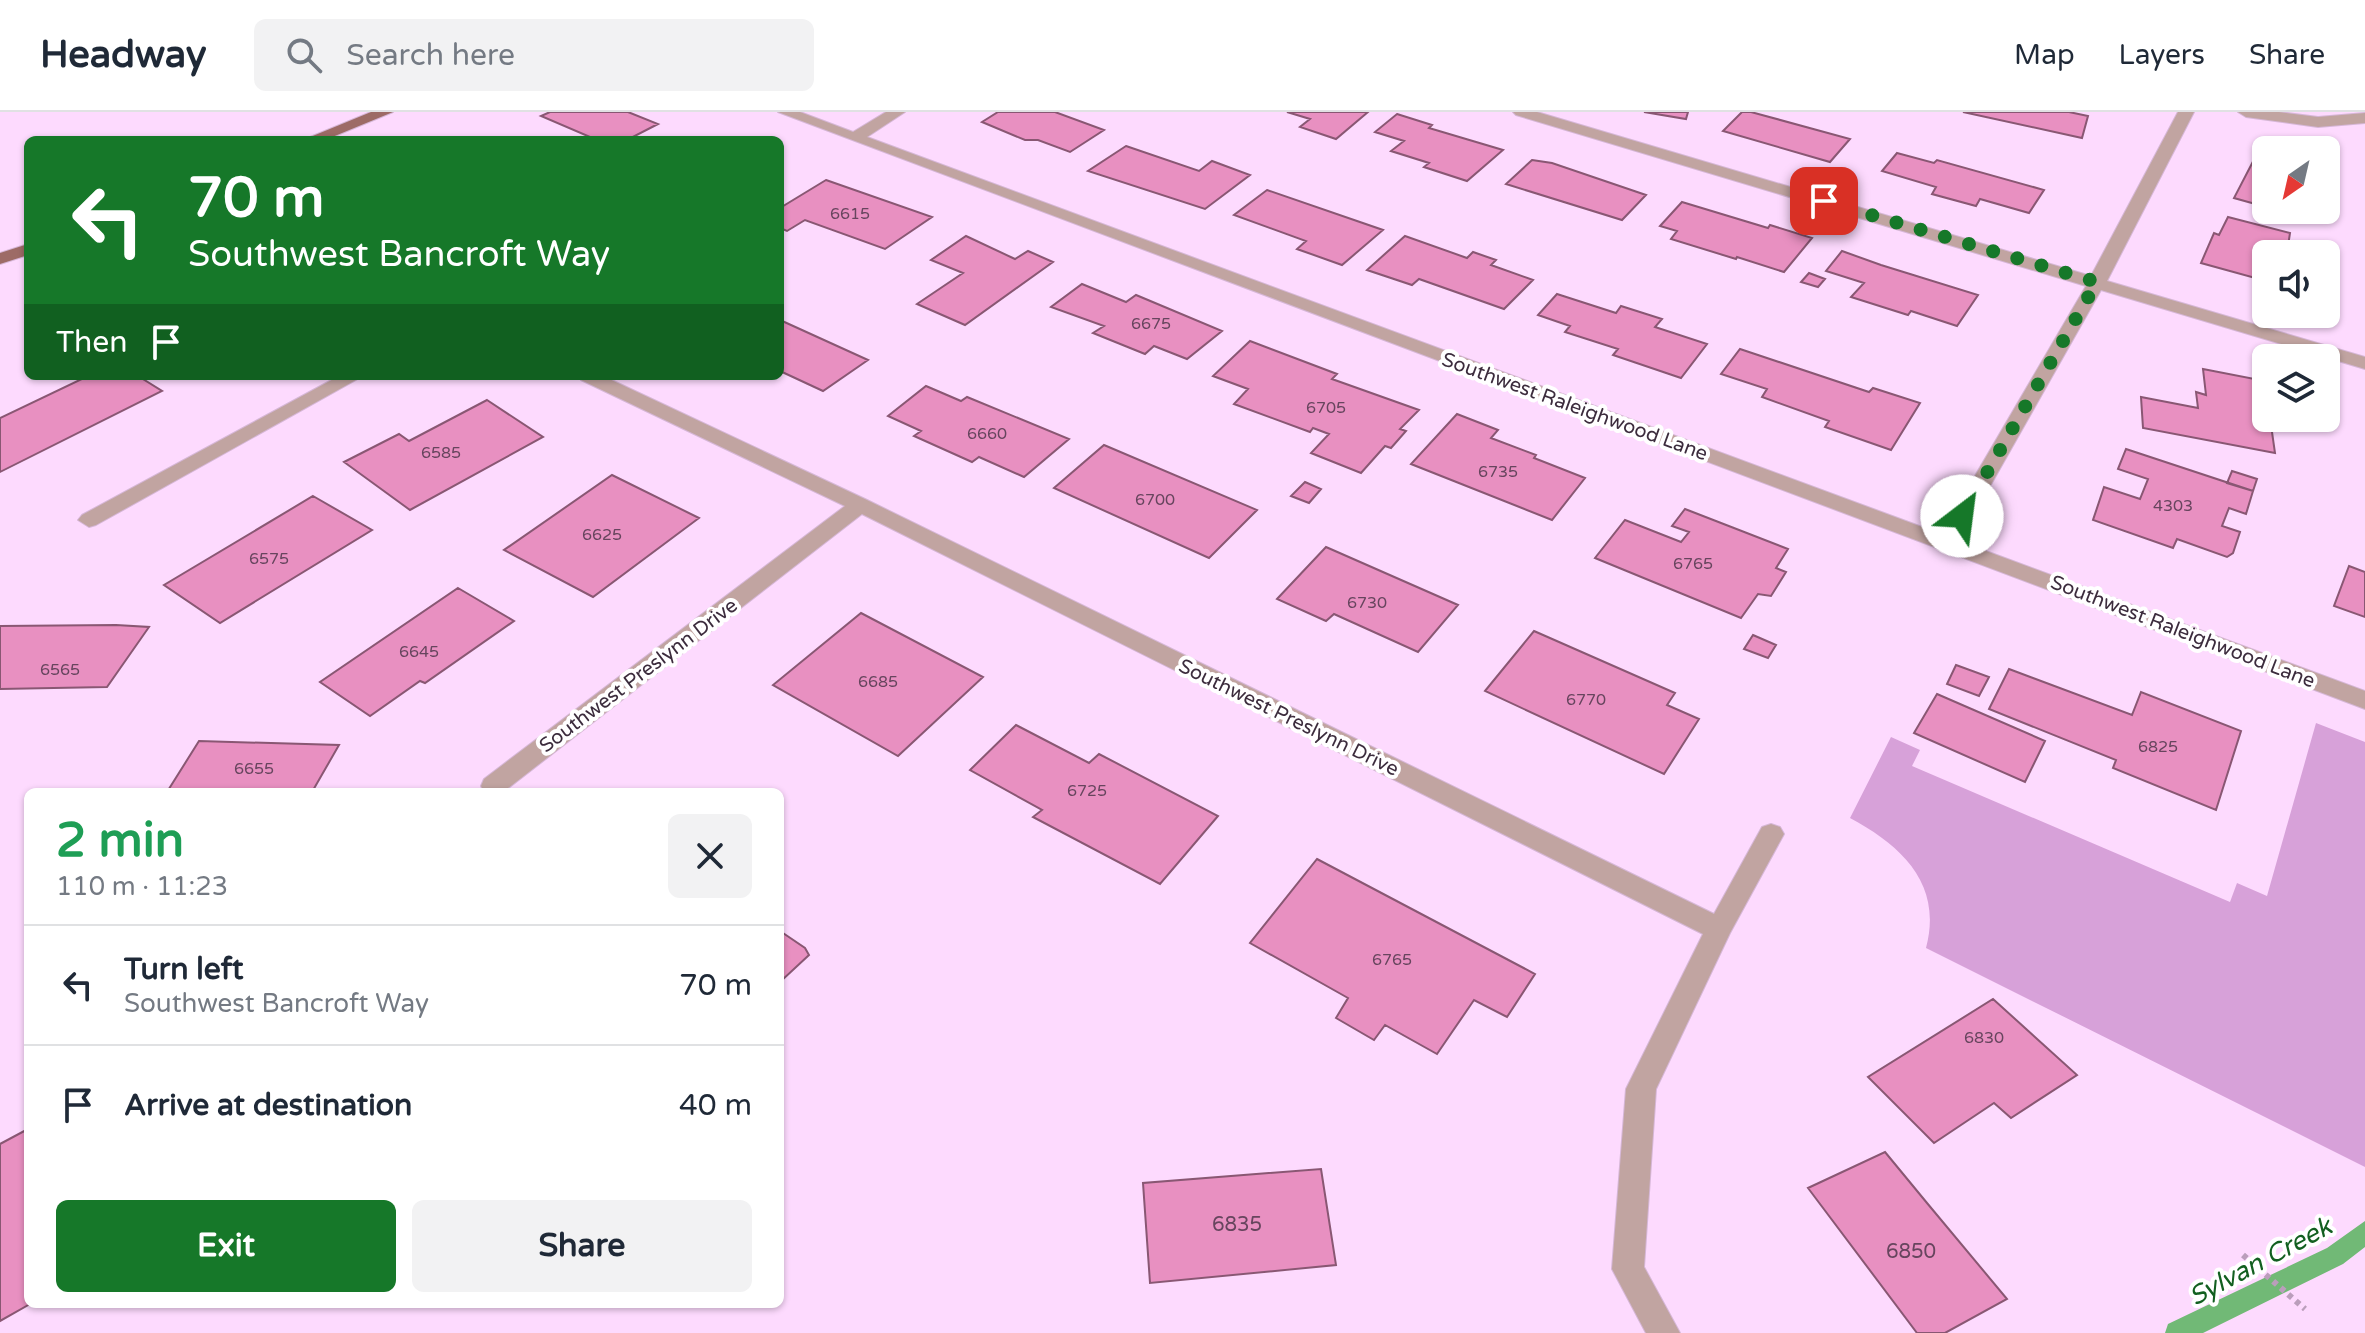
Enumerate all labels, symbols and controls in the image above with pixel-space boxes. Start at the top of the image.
search box [254,19,814,91]
text: Headway [40,32,206,78]
icon: search [282,33,326,77]
text: Search here [346,37,515,74]
text: Map [2014,38,2075,72]
text: Layers [2119,38,2205,72]
text: Share [2249,38,2325,72]
north arrow [2252,136,2340,224]
map controls [2252,136,2340,432]
text: 70 m [188,165,324,232]
pin [1790,167,1858,235]
icon: left [56,168,160,272]
icon: arrive [1802,179,1846,223]
house number: 6615 [830,204,870,224]
text: Southwest Bancroft Way [188,233,610,276]
button: sound [2252,240,2340,328]
house number: 6675 [1131,314,1171,334]
icon: arrive [144,320,188,364]
text: Then [56,324,128,361]
button: layers [2252,344,2340,432]
street label: Southwest Raleighwood Lane [1438,348,1711,466]
house number: 6705 [1306,398,1346,418]
house number: 6660 [967,424,1007,444]
house number: 6585 [421,443,461,463]
house number: 6735 [1478,462,1518,482]
position arrow [1920,474,2004,558]
house number: 6700 [1135,490,1175,510]
house number: 4303 [2153,496,2193,516]
house number: 6625 [582,525,622,545]
house number: 6575 [249,549,289,569]
house number: 6765 [1673,554,1713,574]
street label: Southwest Raleighwood Lane [2047,570,2318,694]
street label: Southwest Preslynn Drive [535,593,742,758]
house number: 6730 [1347,593,1387,613]
house number: 6645 [399,642,439,662]
street label: Southwest Preslynn Drive [1175,654,1402,782]
house number: 6565 [40,660,80,680]
house number: 6685 [858,672,898,692]
house number: 6770 [1566,690,1606,710]
house number: 6825 [2138,737,2178,757]
house number: 6655 [234,759,274,779]
house number: 6725 [1067,781,1107,801]
text: 2 min [56,812,184,870]
button: close [668,814,752,898]
text: 110 m · 11:23 [56,871,228,902]
house number: 6765 [1372,950,1412,970]
text: Turn left [124,951,243,988]
icon: left [56,963,100,1007]
text: 70 m [679,967,752,1004]
text: Southwest Bancroft Way [124,988,429,1019]
house number: 6830 [1964,1028,2004,1048]
icon: arrive [56,1083,100,1127]
text: Arrive at destination [124,1087,412,1124]
text: 40 m [679,1087,752,1124]
button: Exit [56,1200,396,1292]
button: Share [412,1200,752,1292]
water label: Sylvan Creek [2183,1210,2339,1312]
house number: 6835 [1212,1213,1262,1237]
house number: 6850 [1886,1240,1936,1264]

